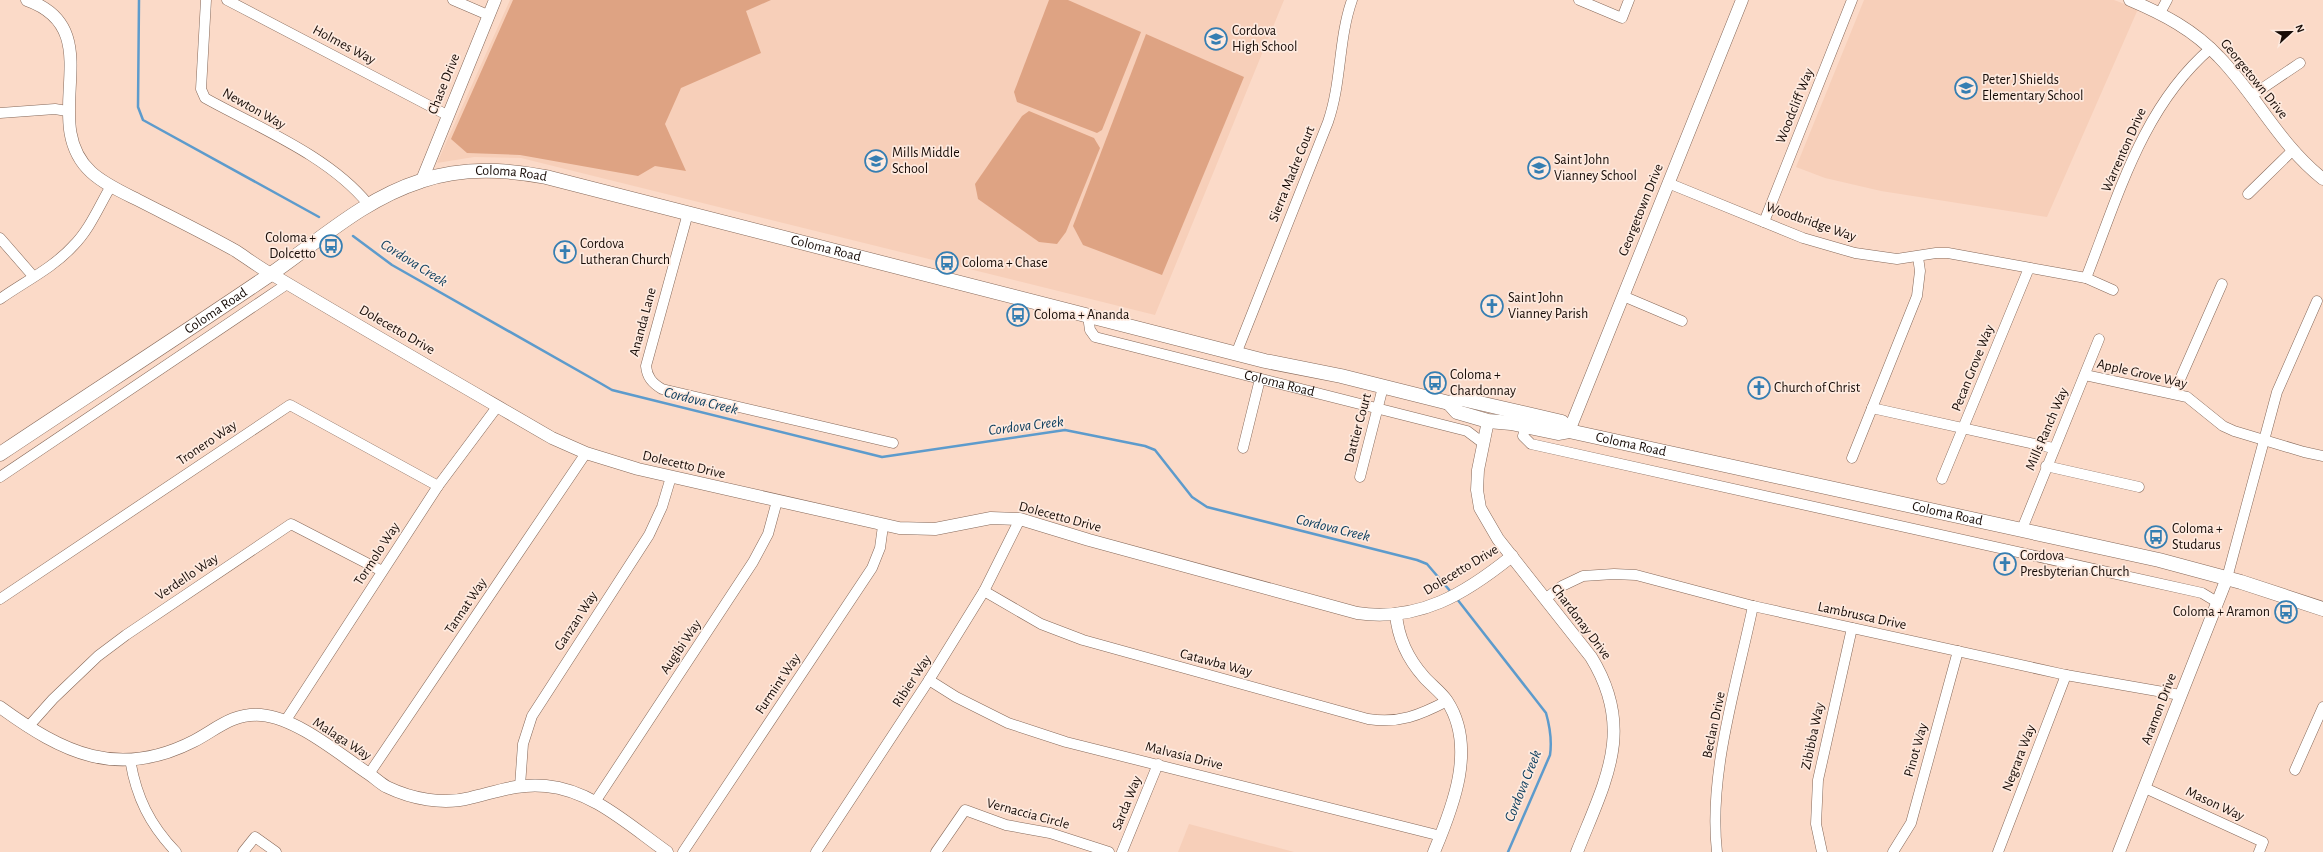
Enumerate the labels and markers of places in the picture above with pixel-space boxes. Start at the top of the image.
place label: Cordova High School [1232,24,1298,54]
school or university icon: Cordova High School [1203,26,1229,52]
place label: Peter J Shields Elementary School [1982,73,2084,103]
school or university icon: Peter J Shields Elementary School [1953,75,1979,101]
place label: Mills Middle School [892,146,960,176]
school or university icon: Mills Middle School [863,148,889,174]
place label: Saint John Vianney School [1554,153,1637,183]
school or university icon: Saint John Vianney School [1526,155,1552,181]
place label: Coloma + Dolcetto [265,231,316,261]
bus stop icon: Coloma + Dolcetto [318,233,344,259]
place label: Cordova Lutheran Church [580,237,670,267]
church icon: Cordova Lutheran Church [552,239,578,265]
bus stop icon: Coloma + Chase [934,250,960,276]
place label: Coloma + Chase [962,256,1048,270]
place label: Saint John Vianney Parish [1508,291,1588,321]
church icon: Saint John Vianney Parish [1479,293,1505,319]
bus stop icon: Coloma + Ananda [1005,302,1031,328]
place label: Coloma + Ananda [1034,308,1130,322]
place label: Coloma + Chardonnay [1450,368,1516,398]
bus stop icon: Coloma + Chardonnay [1422,370,1448,396]
church icon: Church of Christ [1746,375,1772,401]
place label: Church of Christ [1774,381,1861,395]
place label: Coloma + Studarus [2172,522,2223,552]
bus stop icon: Coloma + Studarus [2143,524,2169,550]
place label: Cordova Presbyterian Church [2020,549,2129,579]
church icon: Cordova Presbyterian Church [1992,551,2018,577]
bus stop icon: Coloma + Aramon [2273,599,2299,625]
place label: Coloma + Aramon [2173,605,2270,619]

